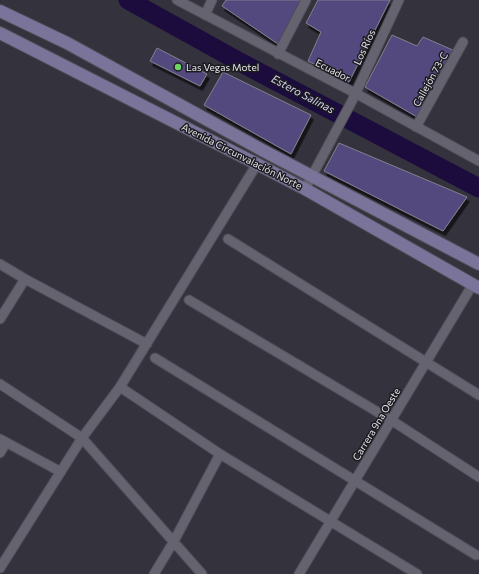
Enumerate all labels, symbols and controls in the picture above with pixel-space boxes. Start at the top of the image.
street label: Los Ríos [351,27,378,67]
street label: Callejón 73-C [410,49,450,108]
street label: Ecuador [314,56,352,84]
place label: Las Vegas Motel [186,61,259,73]
marker: Las Vegas Motel [173,62,183,72]
water label: Estero Salinas [270,72,337,116]
street label: Avenida Circunvalación Norte [180,120,304,192]
street label: Carrera 9na Oeste [350,386,402,462]

